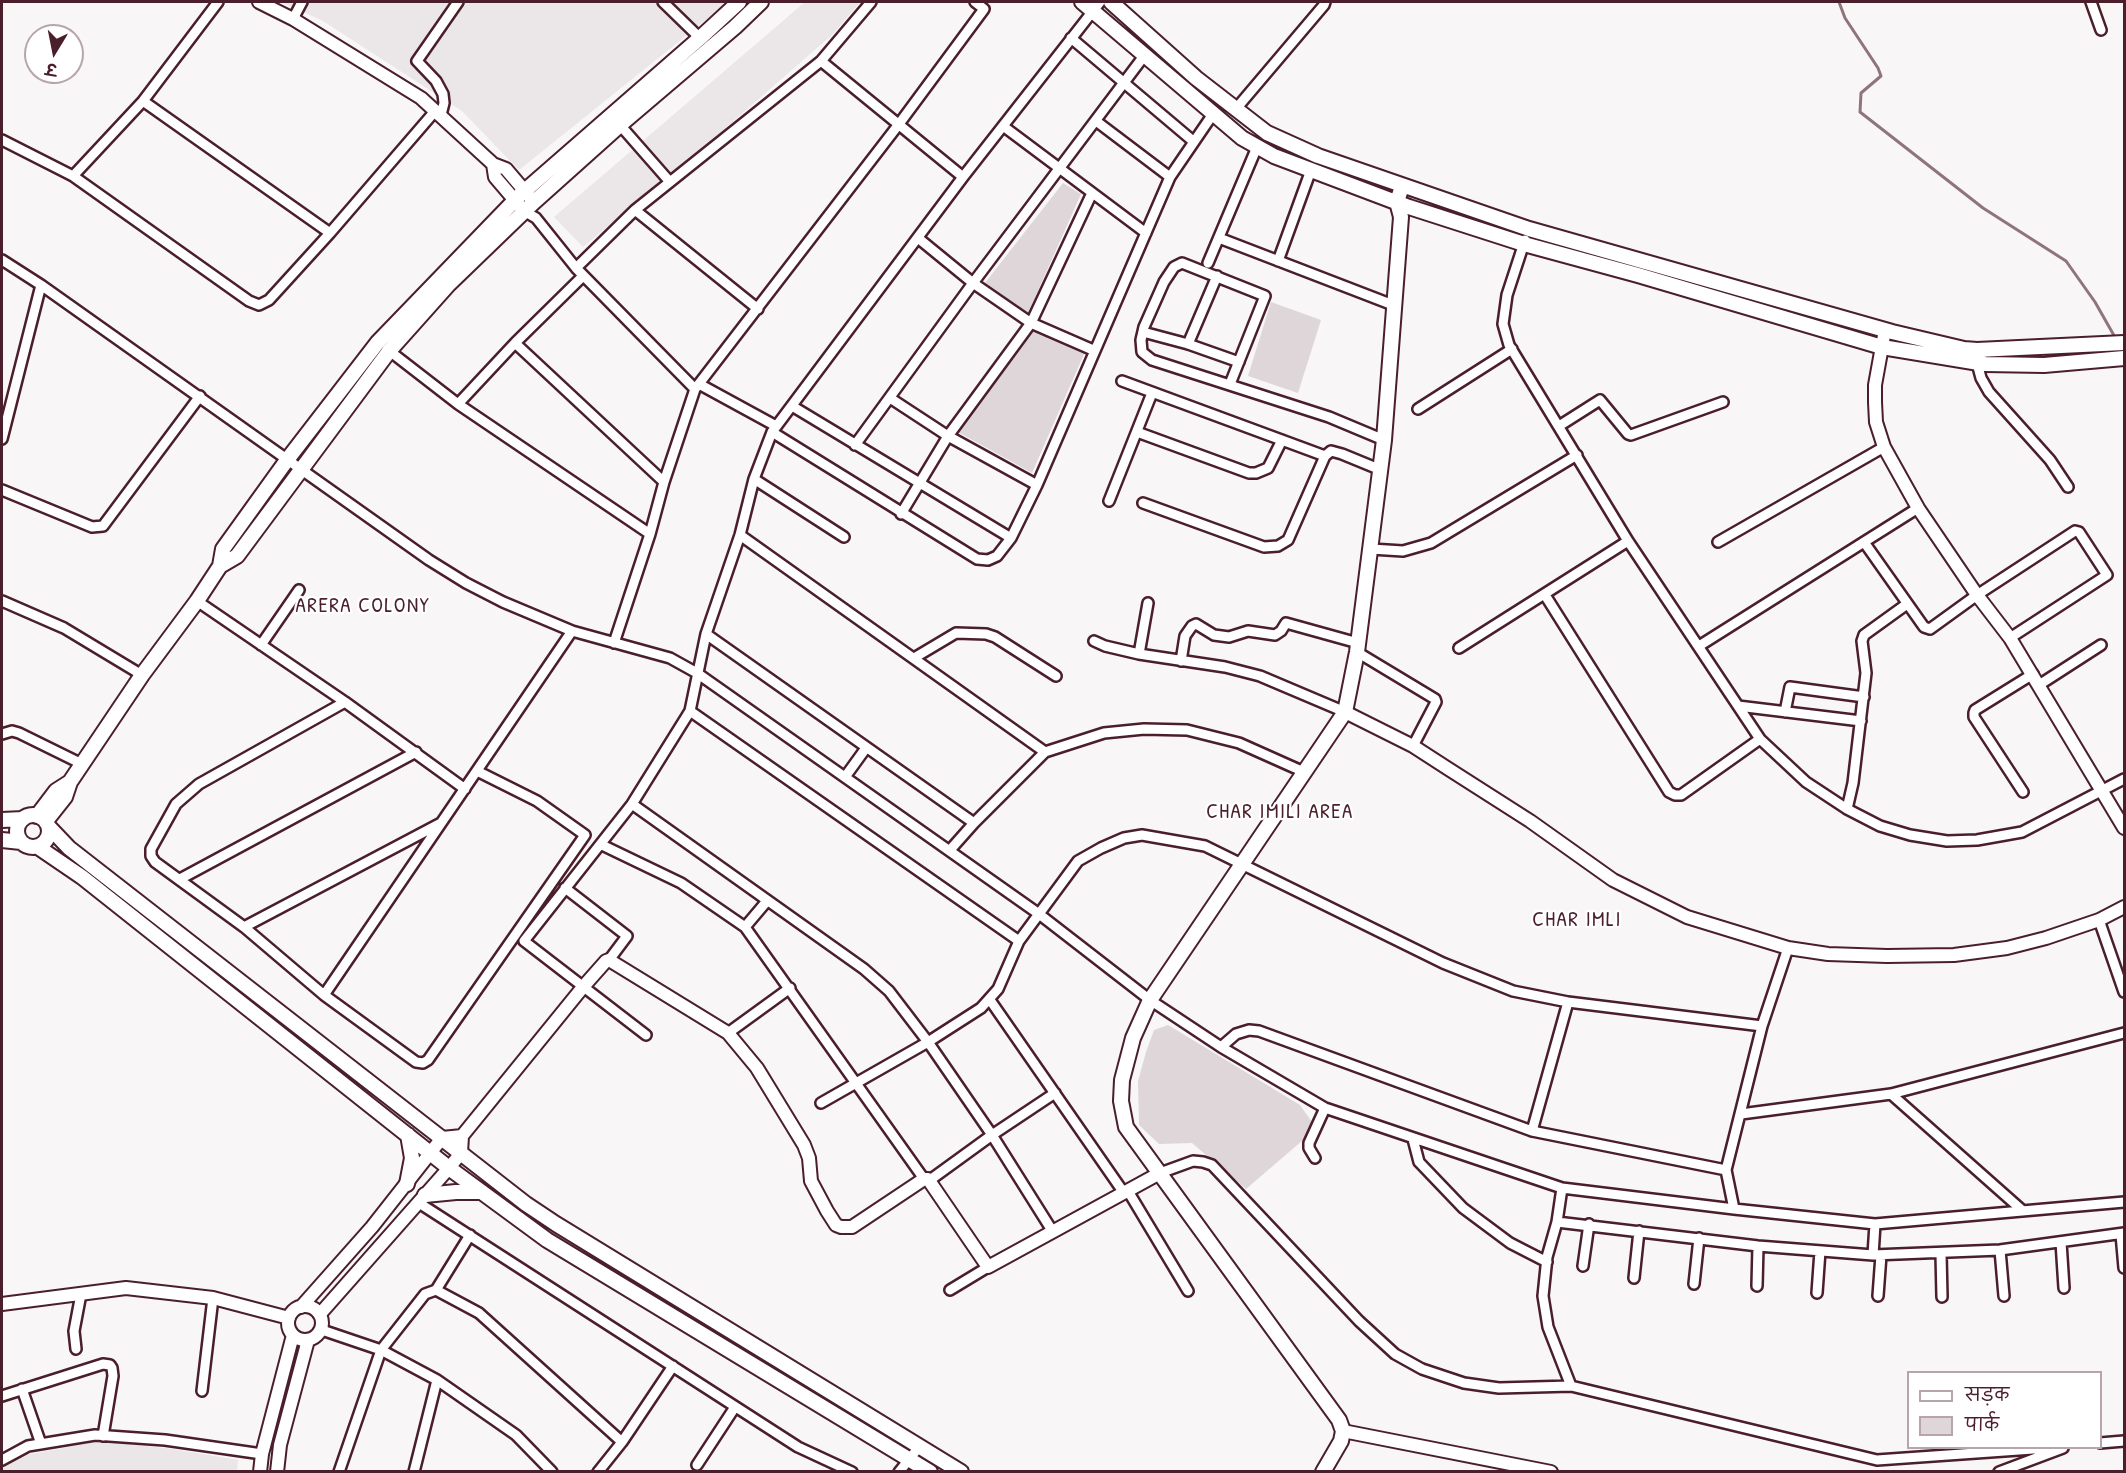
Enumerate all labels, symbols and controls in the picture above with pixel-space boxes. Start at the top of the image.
north arrow [24,24,84,84]
text: उ [44,58,58,82]
district label: ARERA COLONY [296,593,430,619]
district label: CHAR IMILI AREA [1206,799,1354,825]
district label: CHAR IMLI [1532,907,1622,933]
legend [1907,1371,2102,1449]
text: सड़क [1965,1382,2009,1407]
text: पार्क [1965,1412,1999,1437]

